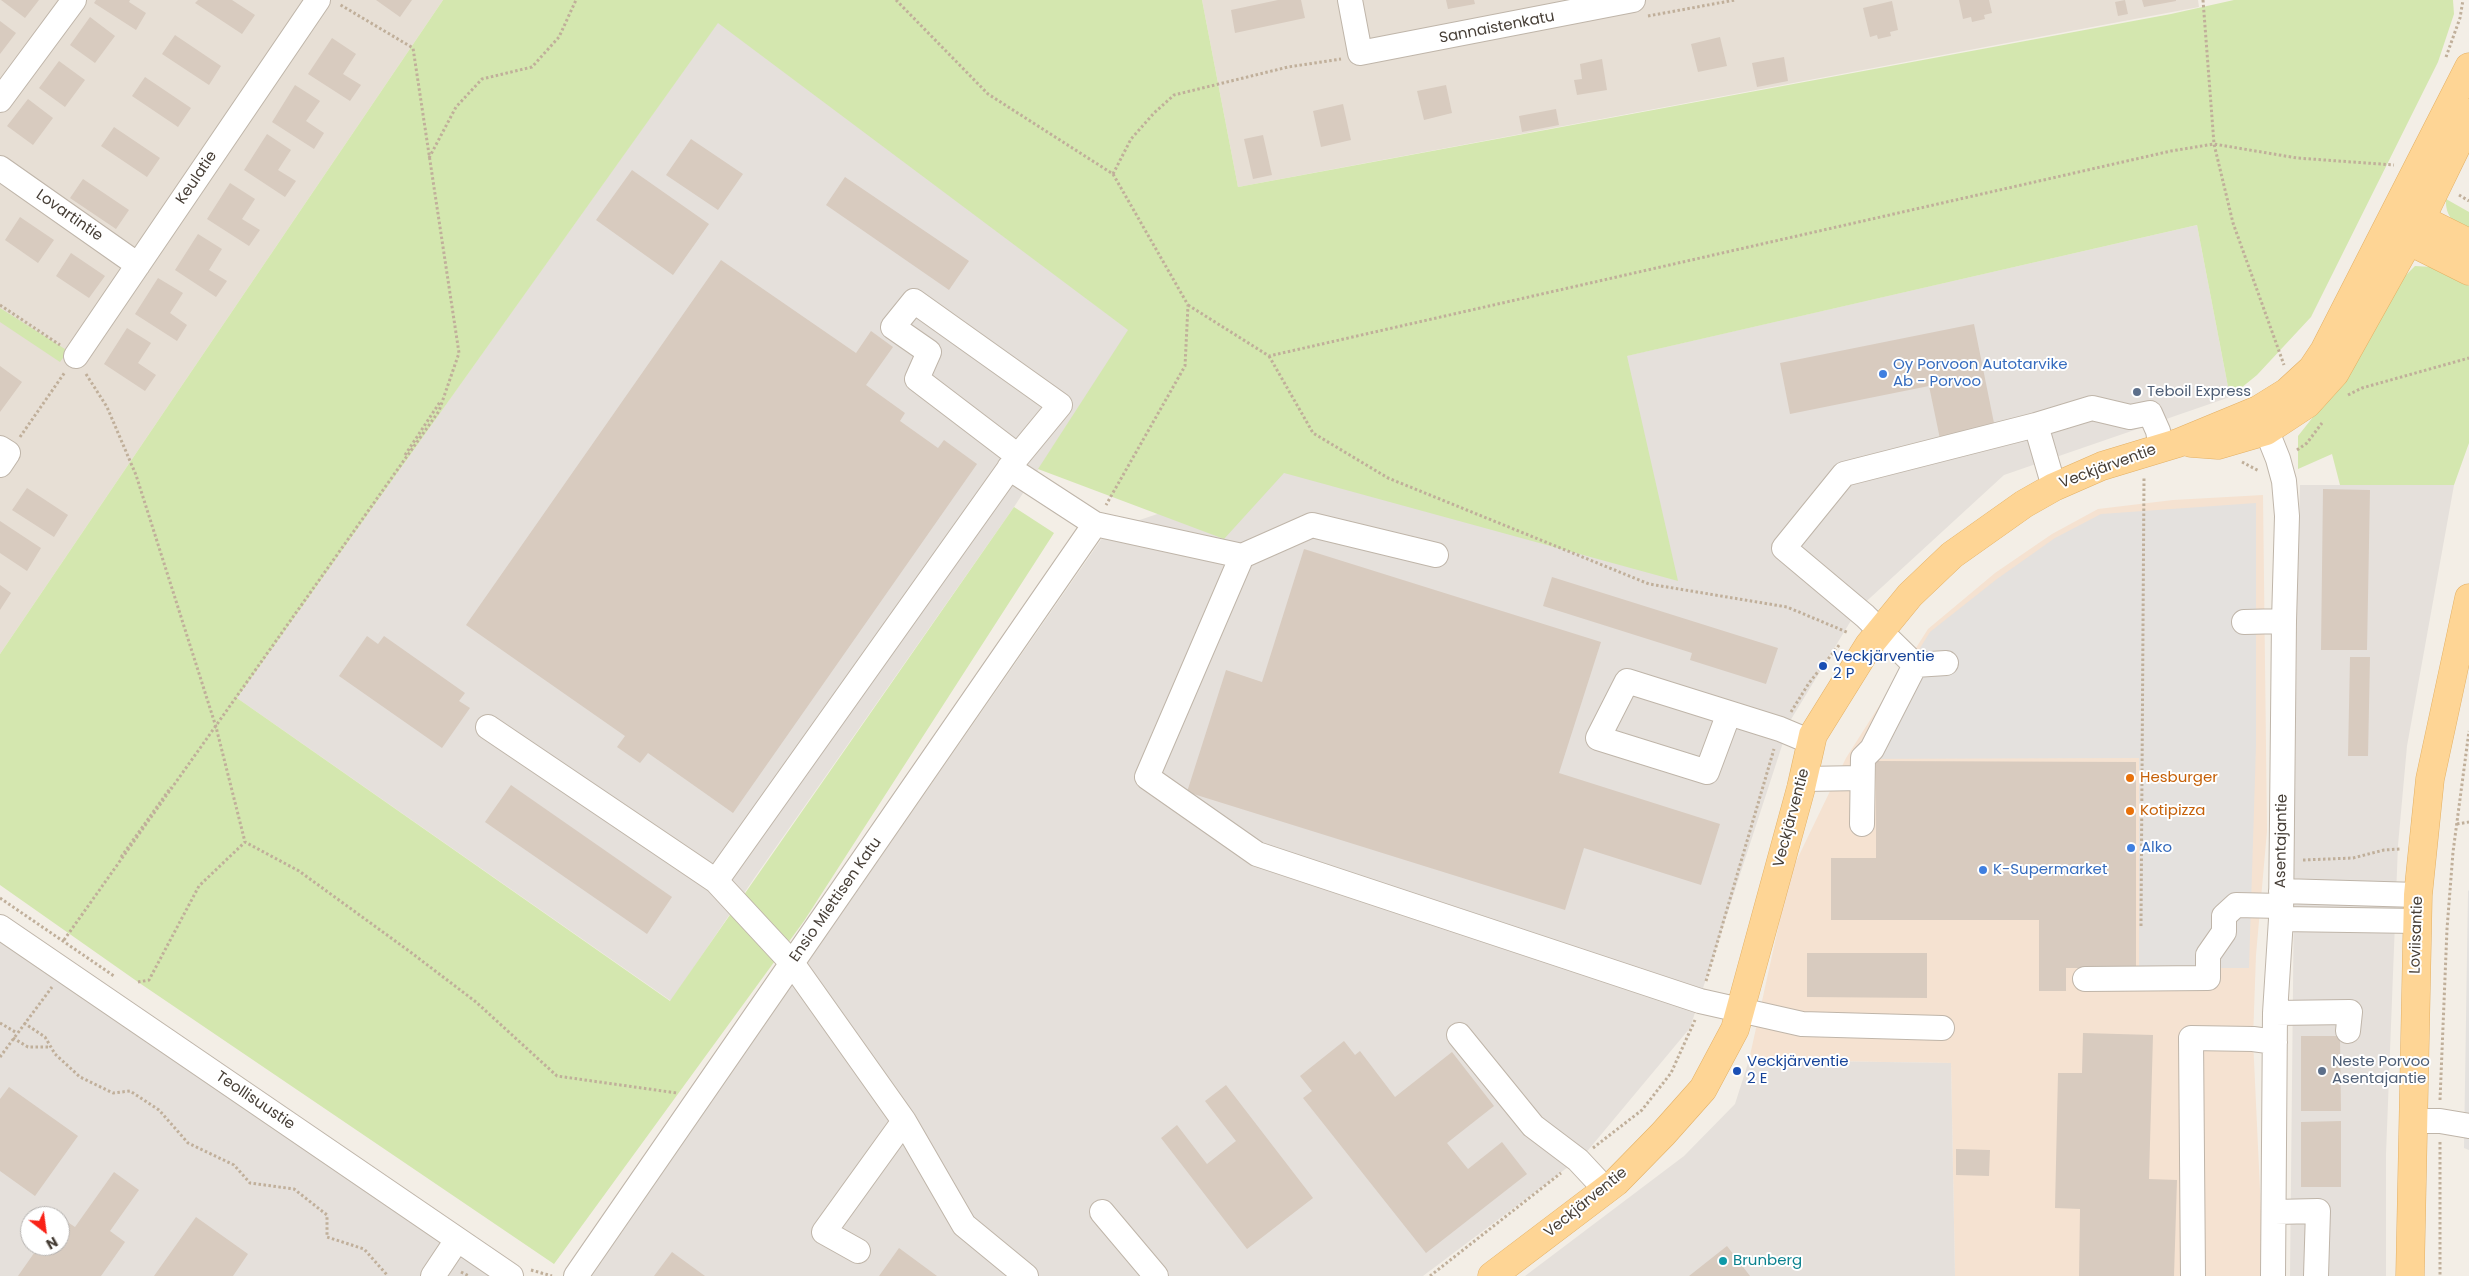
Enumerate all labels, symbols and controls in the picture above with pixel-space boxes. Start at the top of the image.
street label: Sannaistenkatu [1438,8,1556,48]
street label: Keulatie [173,148,221,208]
street label: Lovartintie [32,186,106,246]
place label: Oy Porvoon Autotarvike Ab - Porvoo [1893,356,2067,391]
marker: Oy Porvoon Autotarvike Ab - Porvoo [1877,368,1889,380]
place label: Teboil Express [2147,383,2251,401]
marker: Teboil Express [2131,386,2143,398]
street label: Veckjärventie [2057,441,2159,493]
place label: Veckjärventie 2 P [1833,648,1934,683]
marker: Veckjärventie 2 P [1817,660,1829,672]
street label: Veckjärventie [1770,767,1814,869]
place label: Hesburger [2140,769,2218,787]
marker: Hesburger [2124,772,2136,784]
street label: Asentajantie [2272,794,2292,888]
place label: Kotipizza [2140,802,2205,820]
marker: Kotipizza [2124,805,2136,817]
street label: Ensio Miettisen Katu [786,834,886,966]
place label: Alko [2141,839,2172,857]
marker: Alko [2125,842,2137,854]
place label: K-Supermarket [1993,861,2107,879]
marker: K-Supermarket [1977,864,1989,876]
street label: Loviisantie [2407,896,2427,974]
place label: Veckjärventie 2 E [1747,1053,1848,1088]
place label: Neste Porvoo Asentajantie [2332,1053,2430,1088]
marker: Veckjärventie 2 E [1731,1065,1743,1077]
marker: Neste Porvoo Asentajantie [2316,1065,2328,1077]
street label: Teollisuustie [212,1068,298,1134]
street label: Veckjärventie [1541,1164,1631,1242]
north arrow [20,1206,70,1256]
text: N [42,1232,62,1254]
place label: Brunberg [1733,1252,1802,1270]
marker: Brunberg [1717,1255,1729,1267]

